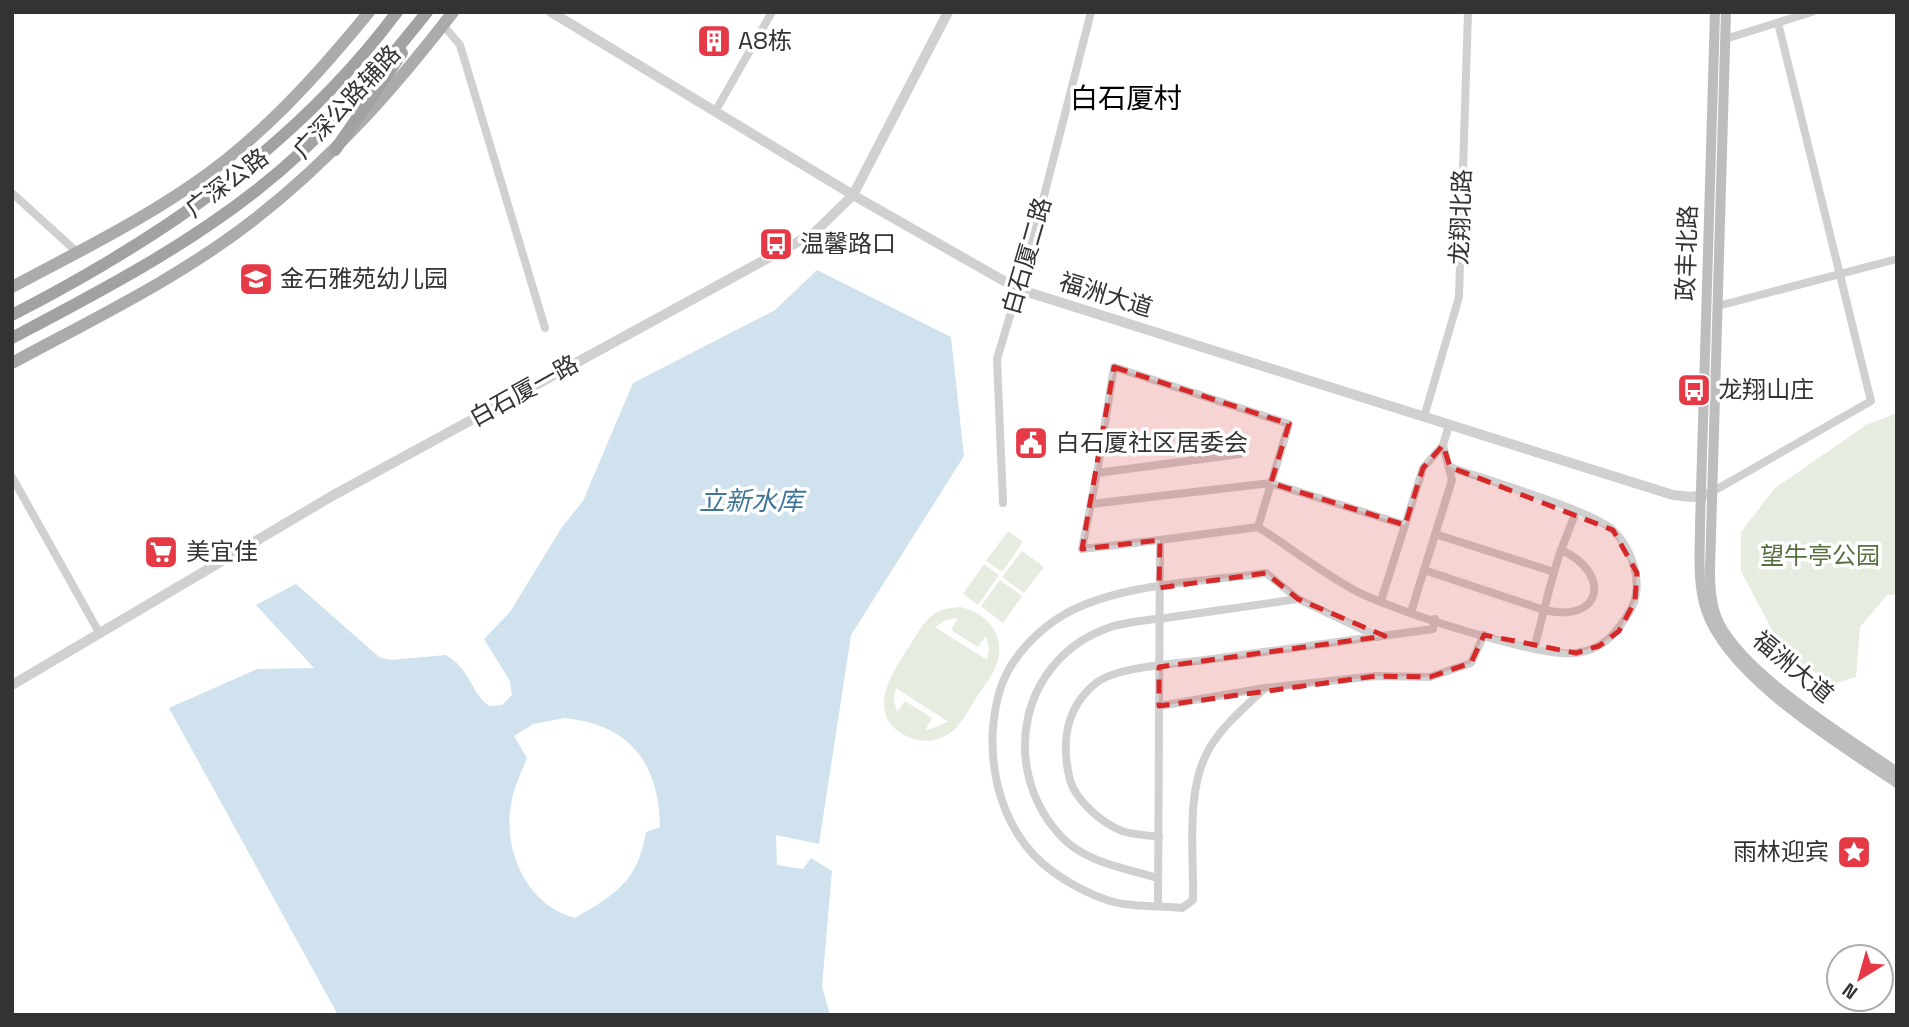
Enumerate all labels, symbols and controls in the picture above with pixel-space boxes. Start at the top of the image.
building icon: A8栋 [695,22,733,60]
place label: A8栋 [738,25,792,56]
street label: 广深公路辅路 [286,38,407,165]
district label: 白石厦村 [1070,80,1182,116]
street label: 广深公路 [179,141,274,224]
street label: 龙翔北路 [1443,168,1478,265]
street label: 白石厦二路 [995,194,1058,318]
street label: 政丰北路 [1669,204,1704,301]
bus stop icon: 温馨路口 [757,225,795,263]
place label: 温馨路口 [800,228,896,259]
school or university icon: 金石雅苑幼儿园 [237,260,275,298]
place label: 金石雅苑幼儿园 [280,263,448,294]
street label: 福洲大道 [1056,266,1157,323]
street label: 白石厦一路 [464,348,584,433]
bus stop icon: 龙翔山庄 [1675,371,1713,409]
place label: 龙翔山庄 [1718,374,1814,405]
public building icon: 白石厦社区居委会 [1012,424,1050,462]
place label: 白石厦社区居委会 [1056,427,1248,458]
water label: 立新水库 [699,484,807,518]
supermarket icon: 美宜佳 [142,533,180,571]
place label: 美宜佳 [186,536,258,567]
park label: 望牛亭公园 [1760,540,1880,571]
street label: 福洲大道 [1747,624,1840,709]
place icon: 雨林迎宾 [1835,833,1873,871]
place label: 雨林迎宾 [1733,836,1829,867]
north arrow [1825,943,1895,1013]
text: N [1837,977,1863,1005]

